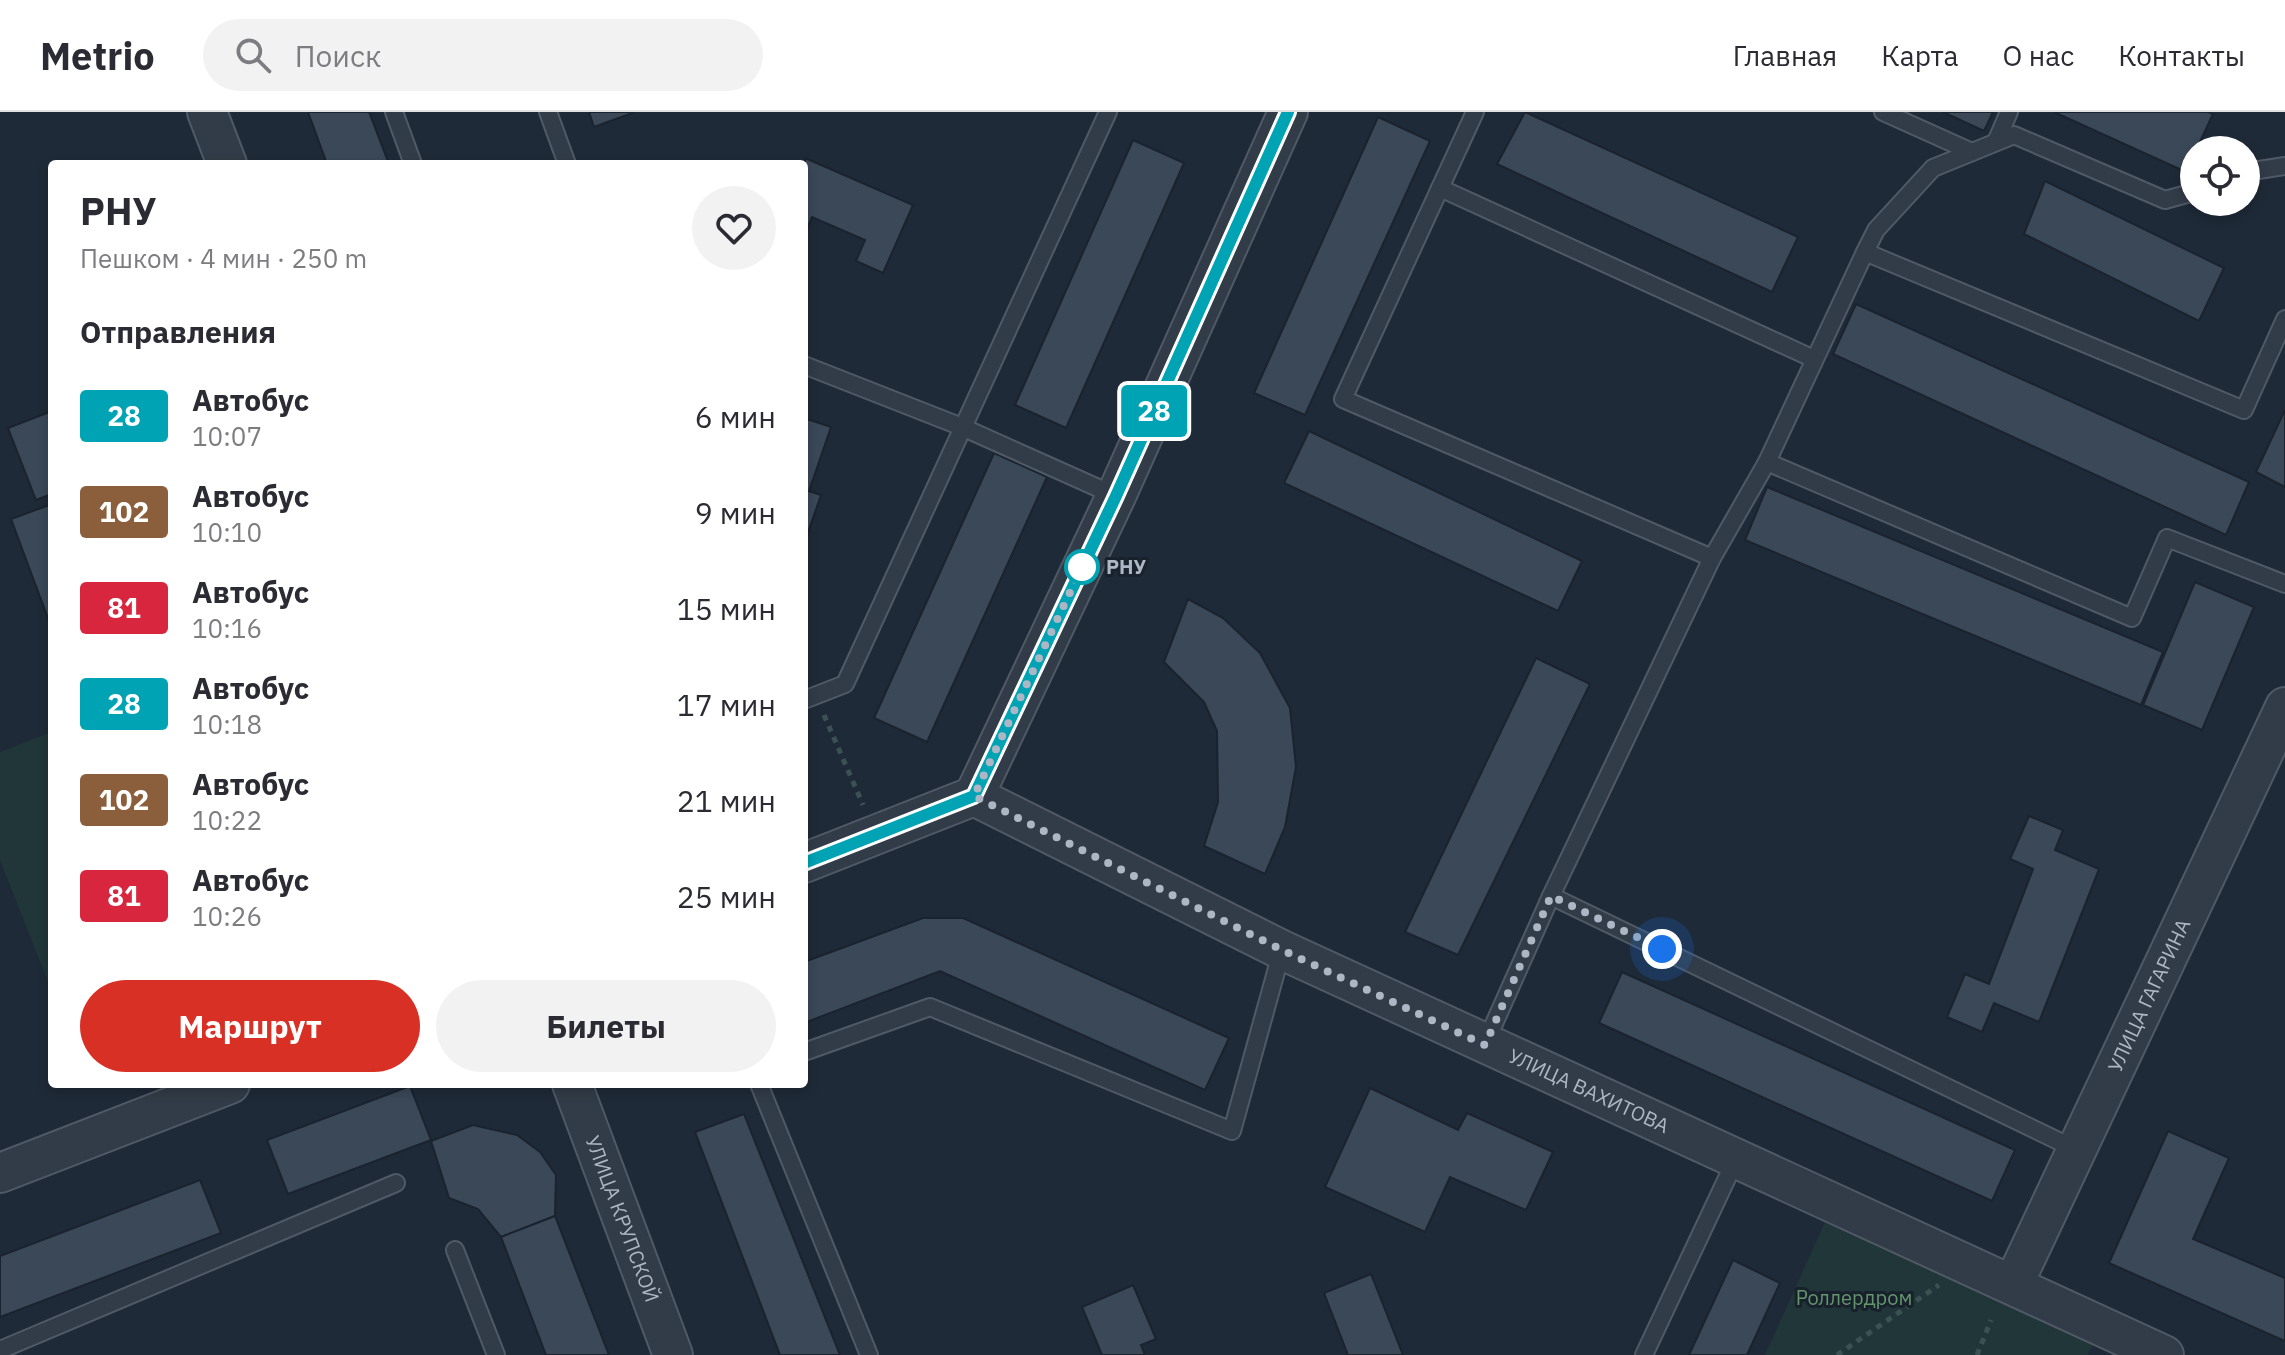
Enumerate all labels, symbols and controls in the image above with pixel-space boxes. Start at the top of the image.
search box [203,19,763,91]
text: Metrio [40,31,155,80]
icon: search [231,33,275,77]
text: Поиск [295,36,382,75]
text: Главная [1733,37,1837,74]
text: Карта [1881,37,1958,74]
text: О нас [2002,37,2074,74]
text: Контакты [2118,37,2245,74]
map controls [2180,136,2260,216]
button: locate [2180,136,2260,216]
text: РНУ [80,186,156,235]
button: heart [692,186,776,270]
text: Пешком · 4 мин · 250 m [80,241,367,275]
text: Отправления [80,312,276,351]
text: Автобус [192,380,309,419]
line badge: 28 [1118,385,1190,437]
text: 28 [1137,392,1171,429]
text: 28 [107,397,141,434]
text: 6 мин [695,397,776,436]
text: 10:07 [192,419,262,453]
text: Автобус [192,476,309,515]
text: 102 [99,493,149,530]
text: 9 мин [695,493,776,532]
text: 10:10 [192,515,262,549]
marker: РНУ [1065,550,1099,584]
place label: РНУ [1106,553,1147,580]
text: Автобус [192,572,309,611]
text: 81 [107,589,141,626]
text: 15 мин [677,589,776,628]
text: 10:16 [192,611,262,645]
text: Автобус [192,668,309,707]
text: 28 [107,685,141,722]
text: 17 мин [677,685,776,724]
text: 10:18 [192,707,262,741]
text: Автобус [192,764,309,803]
text: 102 [99,781,149,818]
text: 21 мин [677,781,776,820]
text: 10:22 [192,803,262,837]
text: Автобус [192,860,309,899]
text: 81 [107,877,141,914]
text: 25 мин [677,877,776,916]
text: 10:26 [192,899,262,933]
street label: УЛИЦА ГАГАРИНА [2101,914,2197,1076]
your location [1642,929,1682,969]
button: Маршрут [80,980,420,1072]
button: Билеты [436,980,776,1072]
street label: УЛИЦА ВАХИТОВА [1504,1042,1674,1139]
street label: УЛИЦА КРУПСКОЙ [579,1132,666,1306]
park label: Роллердром [1796,1284,1912,1311]

